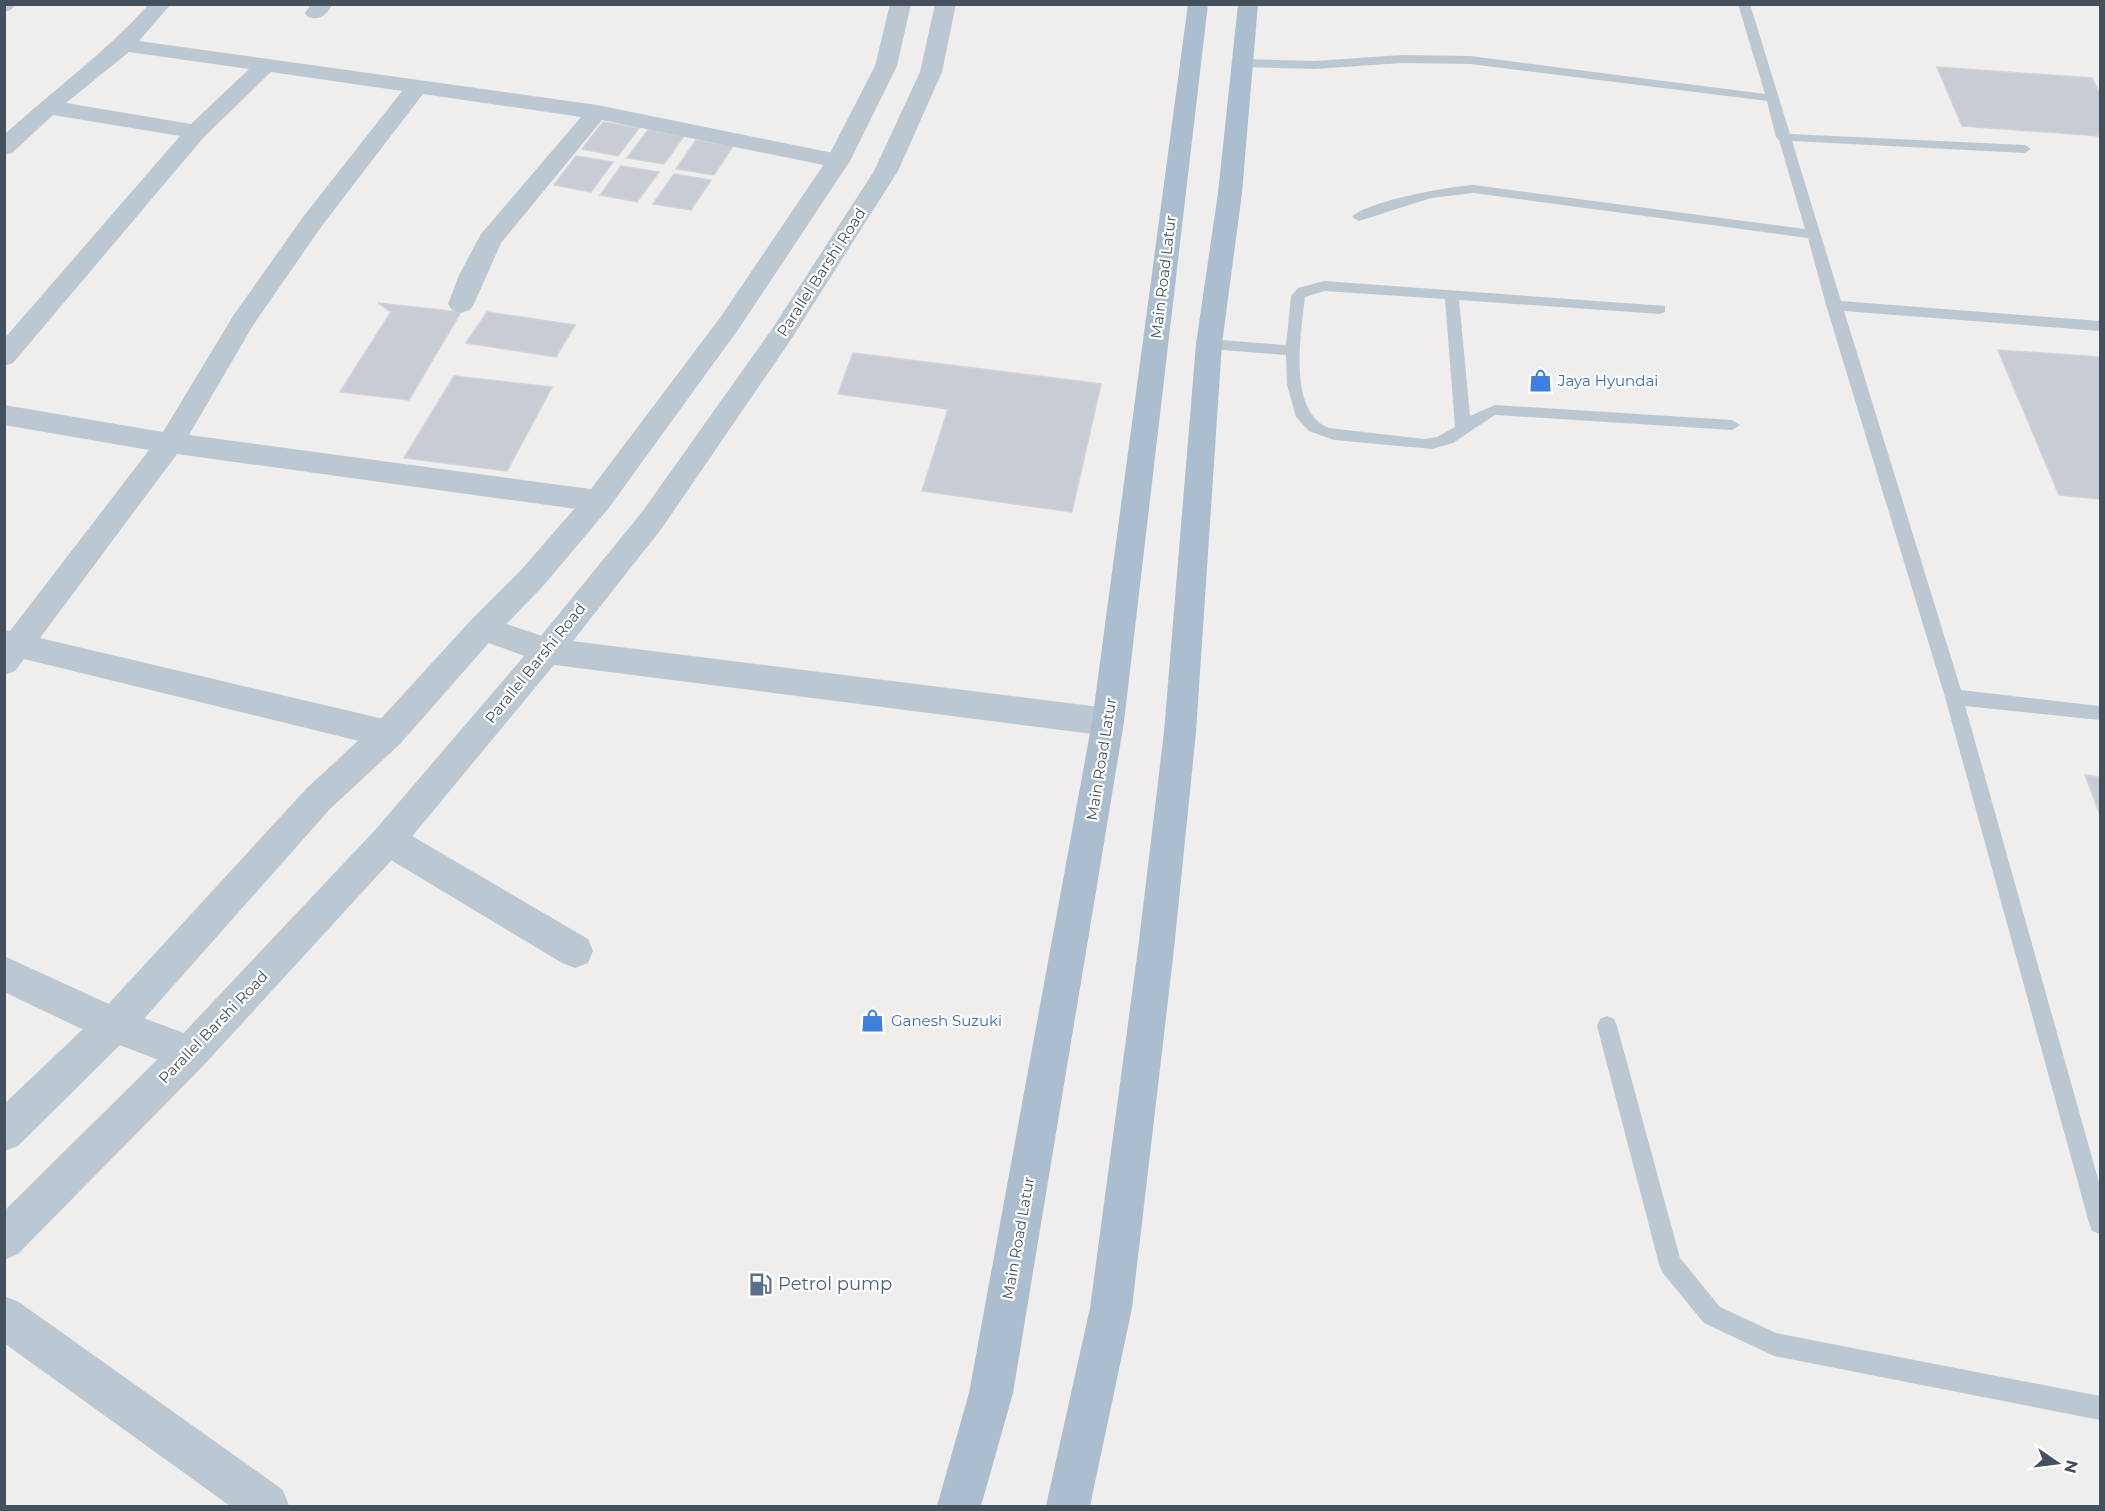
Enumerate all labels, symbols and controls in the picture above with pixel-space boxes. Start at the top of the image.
street label: Parallel Barshi Road [772,204,870,340]
street label: Main Road Latur [1146,214,1180,340]
shop icon: Jaya Hyundai [1527,367,1553,393]
place label: Jaya Hyundai [1557,371,1658,390]
street label: Parallel Barshi Road [481,599,589,727]
street label: Main Road Latur [1082,696,1120,822]
street label: Parallel Barshi Road [154,967,272,1087]
shop icon: Ganesh Suzuki [860,1007,886,1033]
place label: Ganesh Suzuki [891,1011,1002,1030]
street label: Main Road Latur [998,1175,1038,1301]
fuel station icon: Petrol pump [747,1271,773,1297]
place label: Petrol pump [778,1273,892,1295]
north arrow [2027,1433,2087,1493]
text: N [2060,1458,2082,1475]

